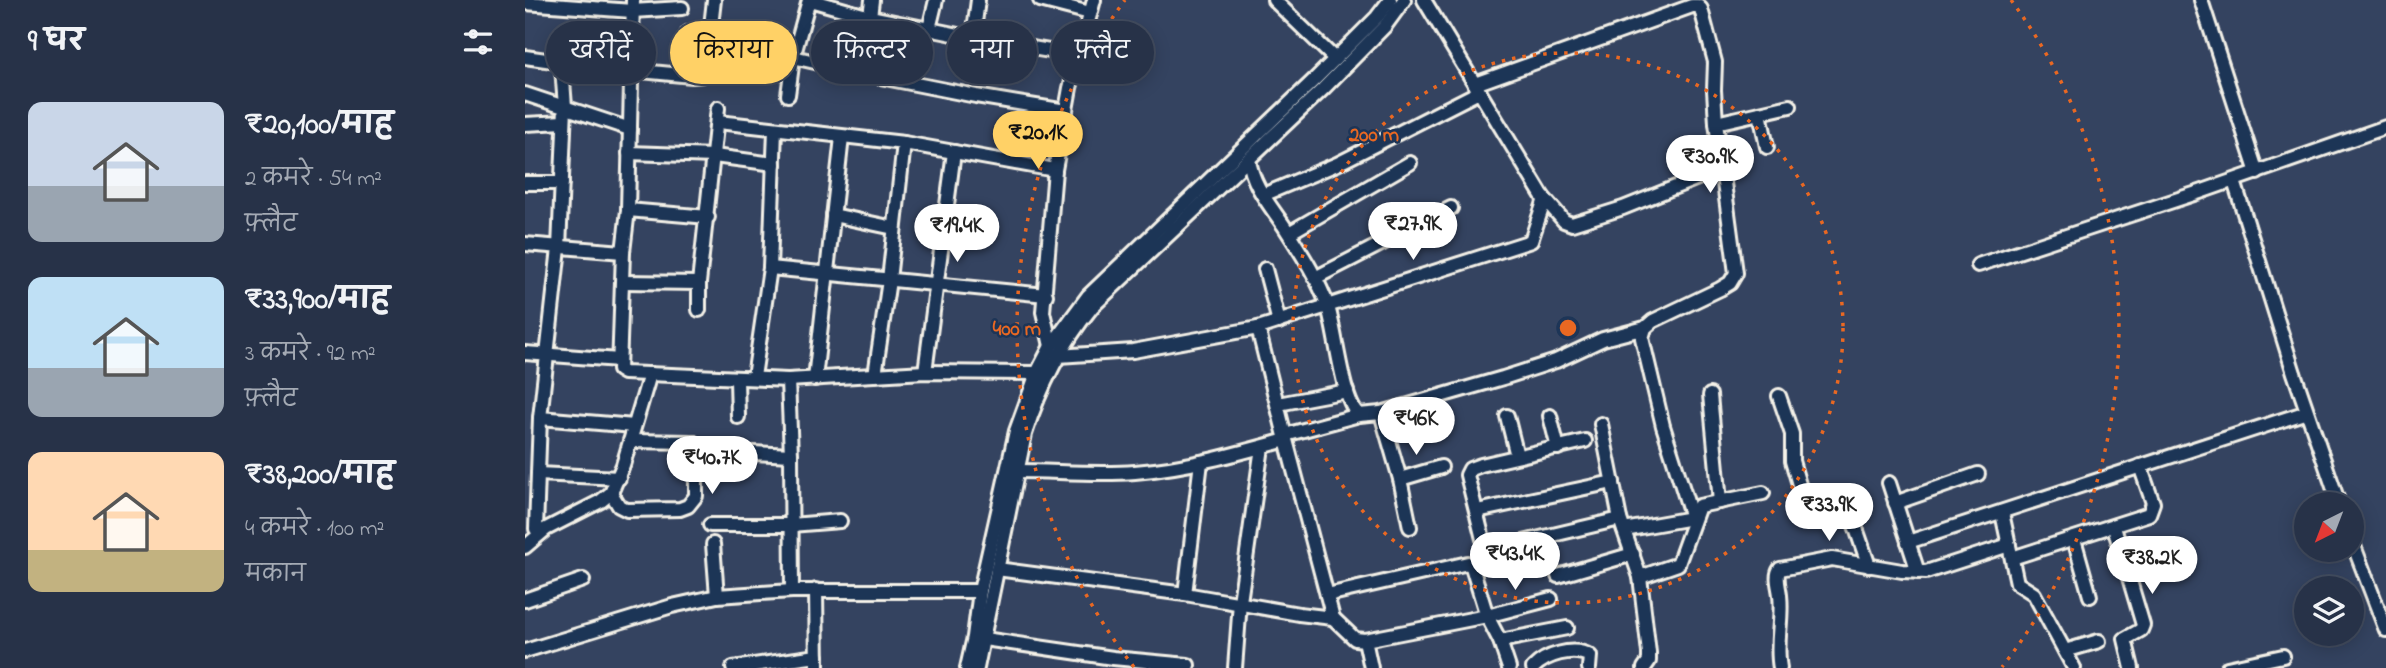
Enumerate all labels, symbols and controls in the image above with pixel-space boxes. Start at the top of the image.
text: 9 घर [28,21,84,65]
chip: खरीदें [546,21,656,84]
chip: किराया [670,21,797,84]
chip: फ़िल्टर [811,21,933,84]
chip: नया [947,21,1037,84]
chip: फ़्लैट [1051,21,1154,84]
icon: filters [459,23,497,61]
text: ₹20,100/माह [245,104,394,148]
pin: ₹20.1K [981,111,1095,171]
text: ₹20.1K [1009,117,1067,150]
text: 200 m [1348,121,1399,151]
icon: home [84,130,168,214]
pin: ₹30.9K [1653,136,1767,195]
text: ₹30.9K [1682,141,1738,174]
text: 2 कमरे · 54 m² [245,163,382,196]
pin: ₹27.9K [1356,202,1470,262]
pin: ₹19.4K [900,204,1014,264]
text: ₹27.9K [1384,208,1442,241]
text: फ़्लैट [245,209,297,242]
text: ₹19.4K [930,210,984,243]
text: ₹33,900/माह [245,279,390,323]
icon: home [84,305,168,389]
text: 400 m [993,315,1041,345]
centre of rings [1556,316,1580,340]
text: 3 कमरे · 92 m² [245,338,376,371]
text: फ़्लैट [245,384,297,417]
pin: ₹46K [1375,398,1457,457]
text: ₹46K [1394,403,1438,436]
pin: ₹40.7K [655,436,769,496]
text: ₹40.7K [683,442,741,475]
text: ₹38,200/माह [245,454,395,498]
icon: home [84,480,168,564]
pin: ₹33.9K [1772,484,1886,543]
text: ₹33.9K [1801,489,1857,522]
north arrow [2294,492,2364,562]
map controls [2294,492,2364,646]
text: 4 कमरे · 100 m² [245,513,384,546]
pin: ₹43.4K [1458,532,1572,592]
pin: ₹38.2K [2095,536,2209,596]
text: ₹43.4K [1486,538,1544,571]
text: ₹38.2K [2122,542,2182,575]
text: मकान [245,559,306,592]
button: layers [2294,576,2364,646]

